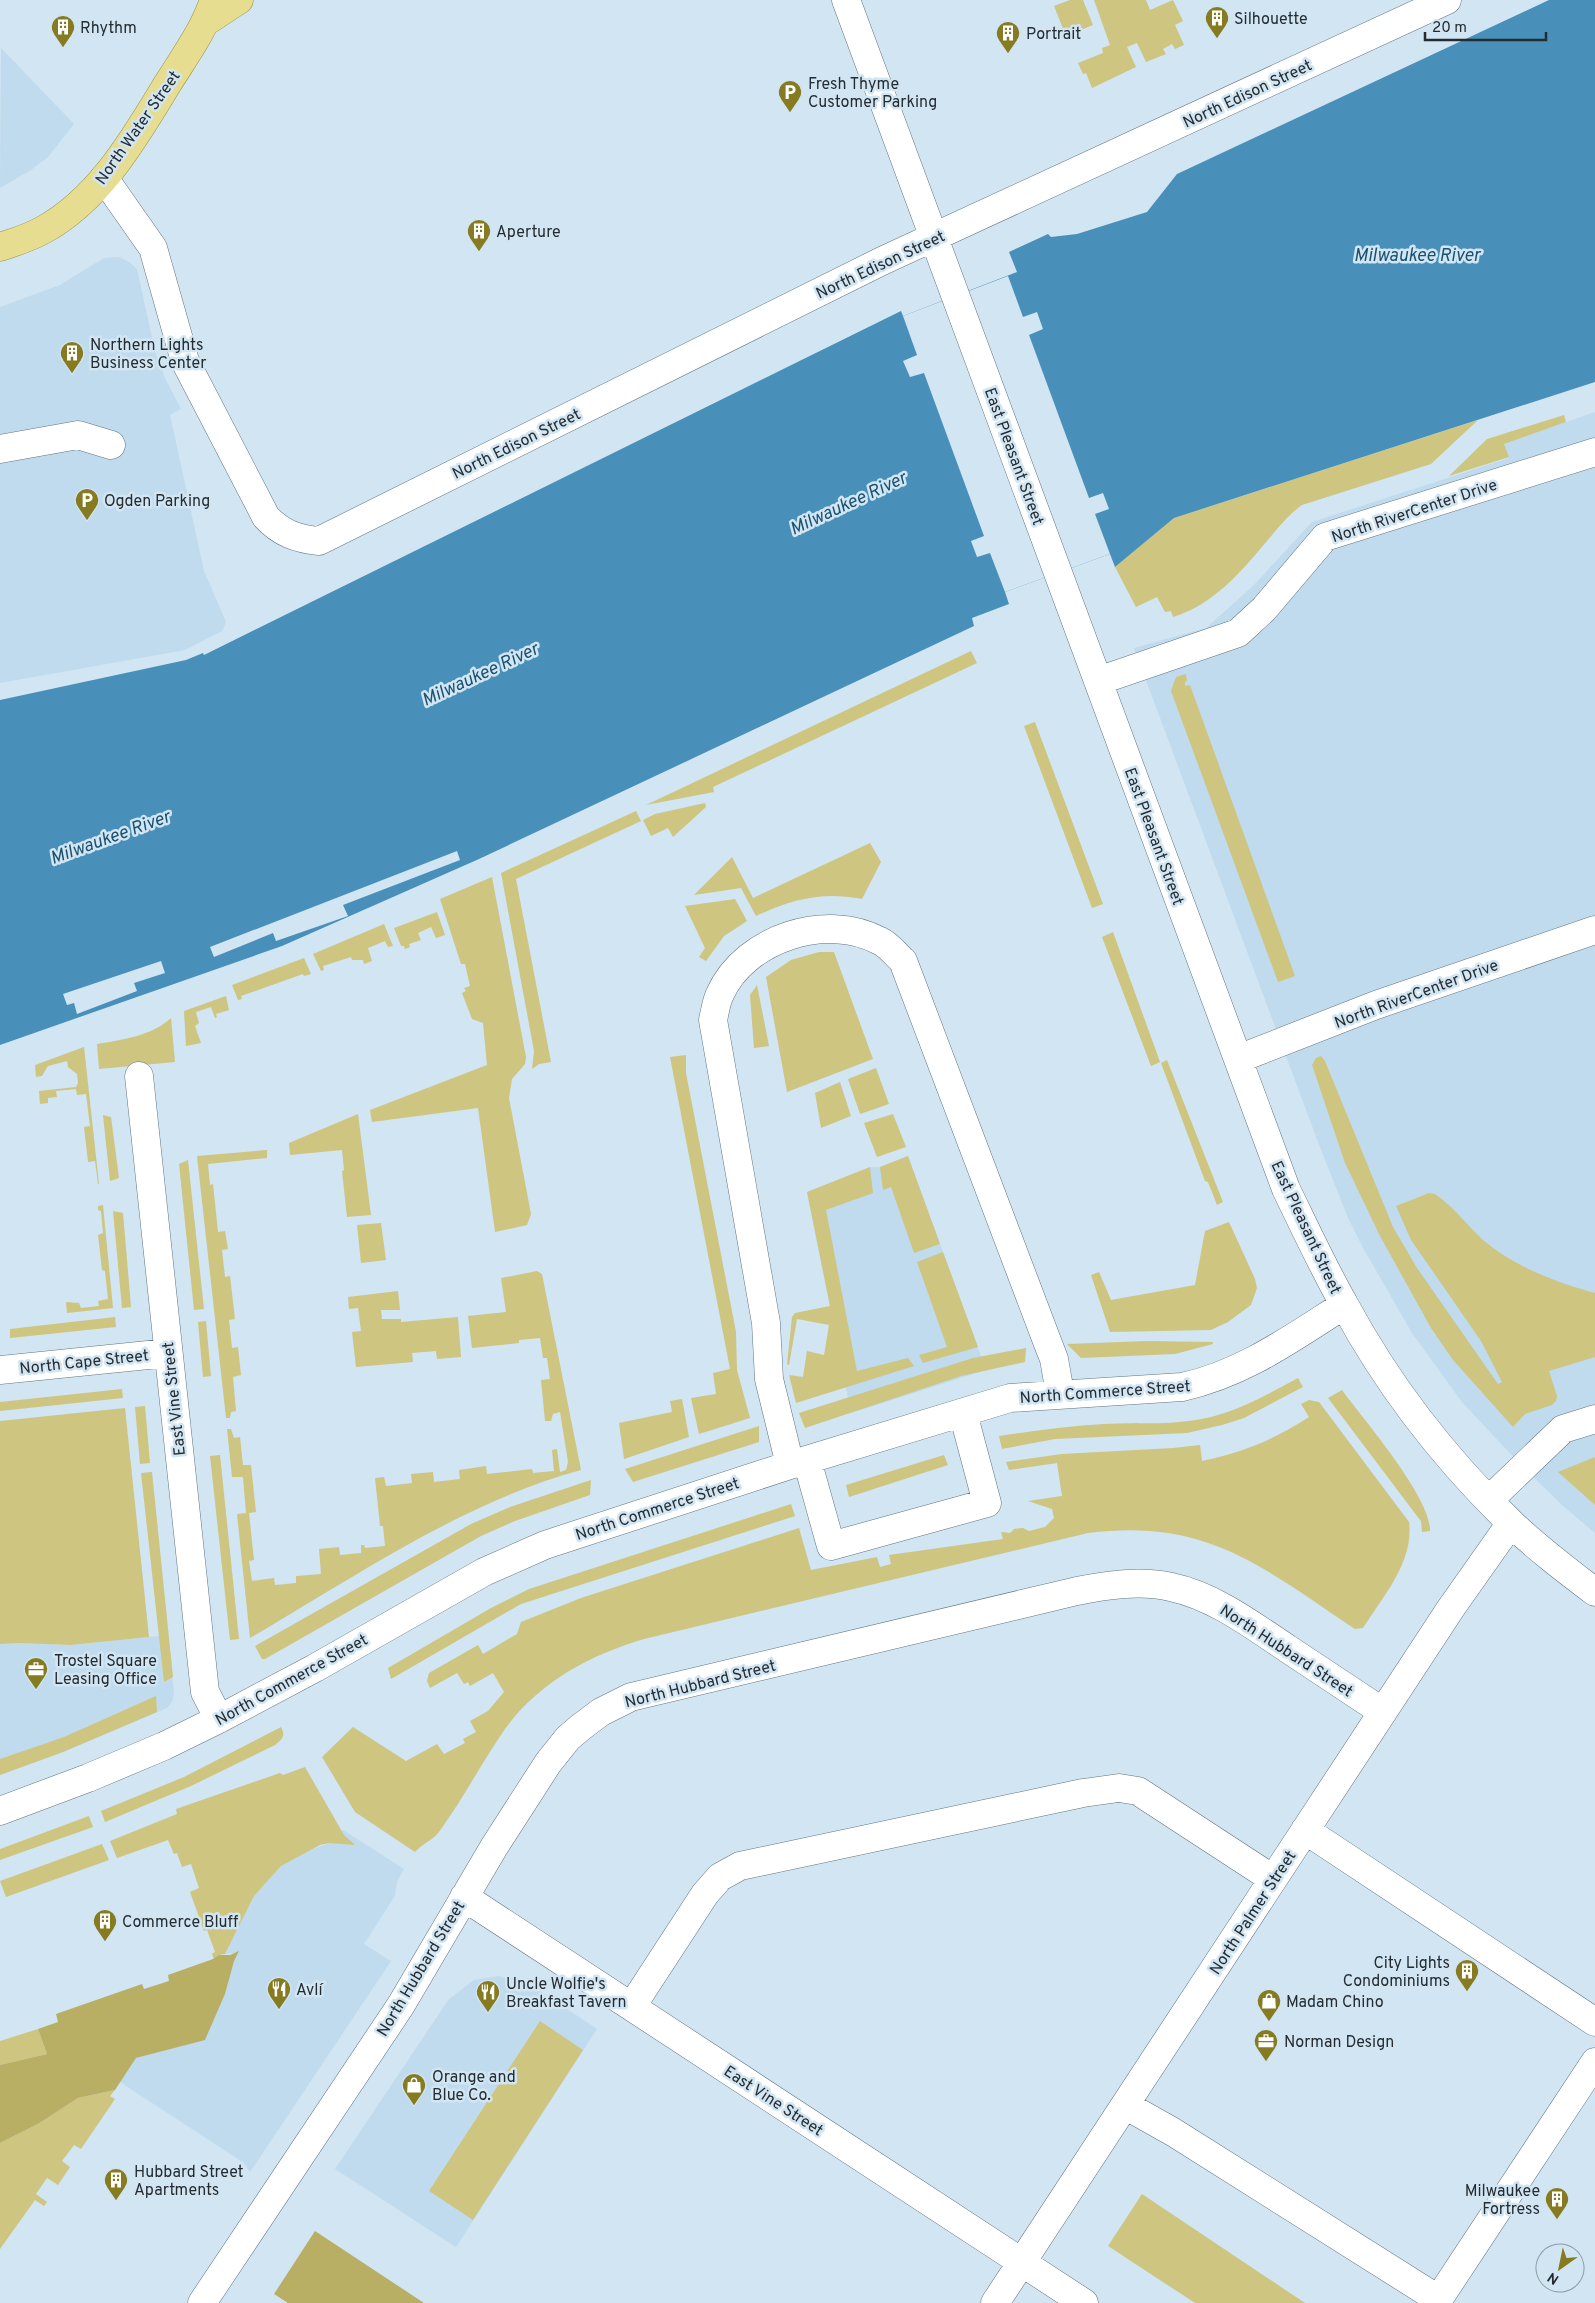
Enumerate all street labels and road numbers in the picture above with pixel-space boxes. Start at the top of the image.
street label: North Edison Street [1180,56,1316,134]
street label: North Water Street [92,67,185,189]
street label: North Edison Street [813,227,949,305]
street label: East Pleasant Street [979,385,1047,528]
street label: North Edison Street [449,405,584,485]
street label: North RiverCenter Drive [1329,476,1500,548]
street label: East Pleasant Street [1119,765,1187,908]
street label: North RiverCenter Drive [1332,956,1501,1034]
street label: East Pleasant Street [1266,1158,1345,1298]
street label: East Vine Street [159,1341,191,1457]
street label: North Cape Street [19,1346,150,1380]
street label: North Commerce Street [1019,1377,1191,1409]
street label: North Commerce Street [573,1474,742,1546]
street label: North Hubbard Street [1216,1601,1356,1702]
street label: North Commerce Street [212,1631,372,1731]
street label: North Hubbard Street [623,1657,778,1713]
street label: North Palmer Street [1206,1847,1301,1979]
street label: North Hubbard Street [373,1898,470,2041]
street label: East Vine Street [719,2062,826,2141]

